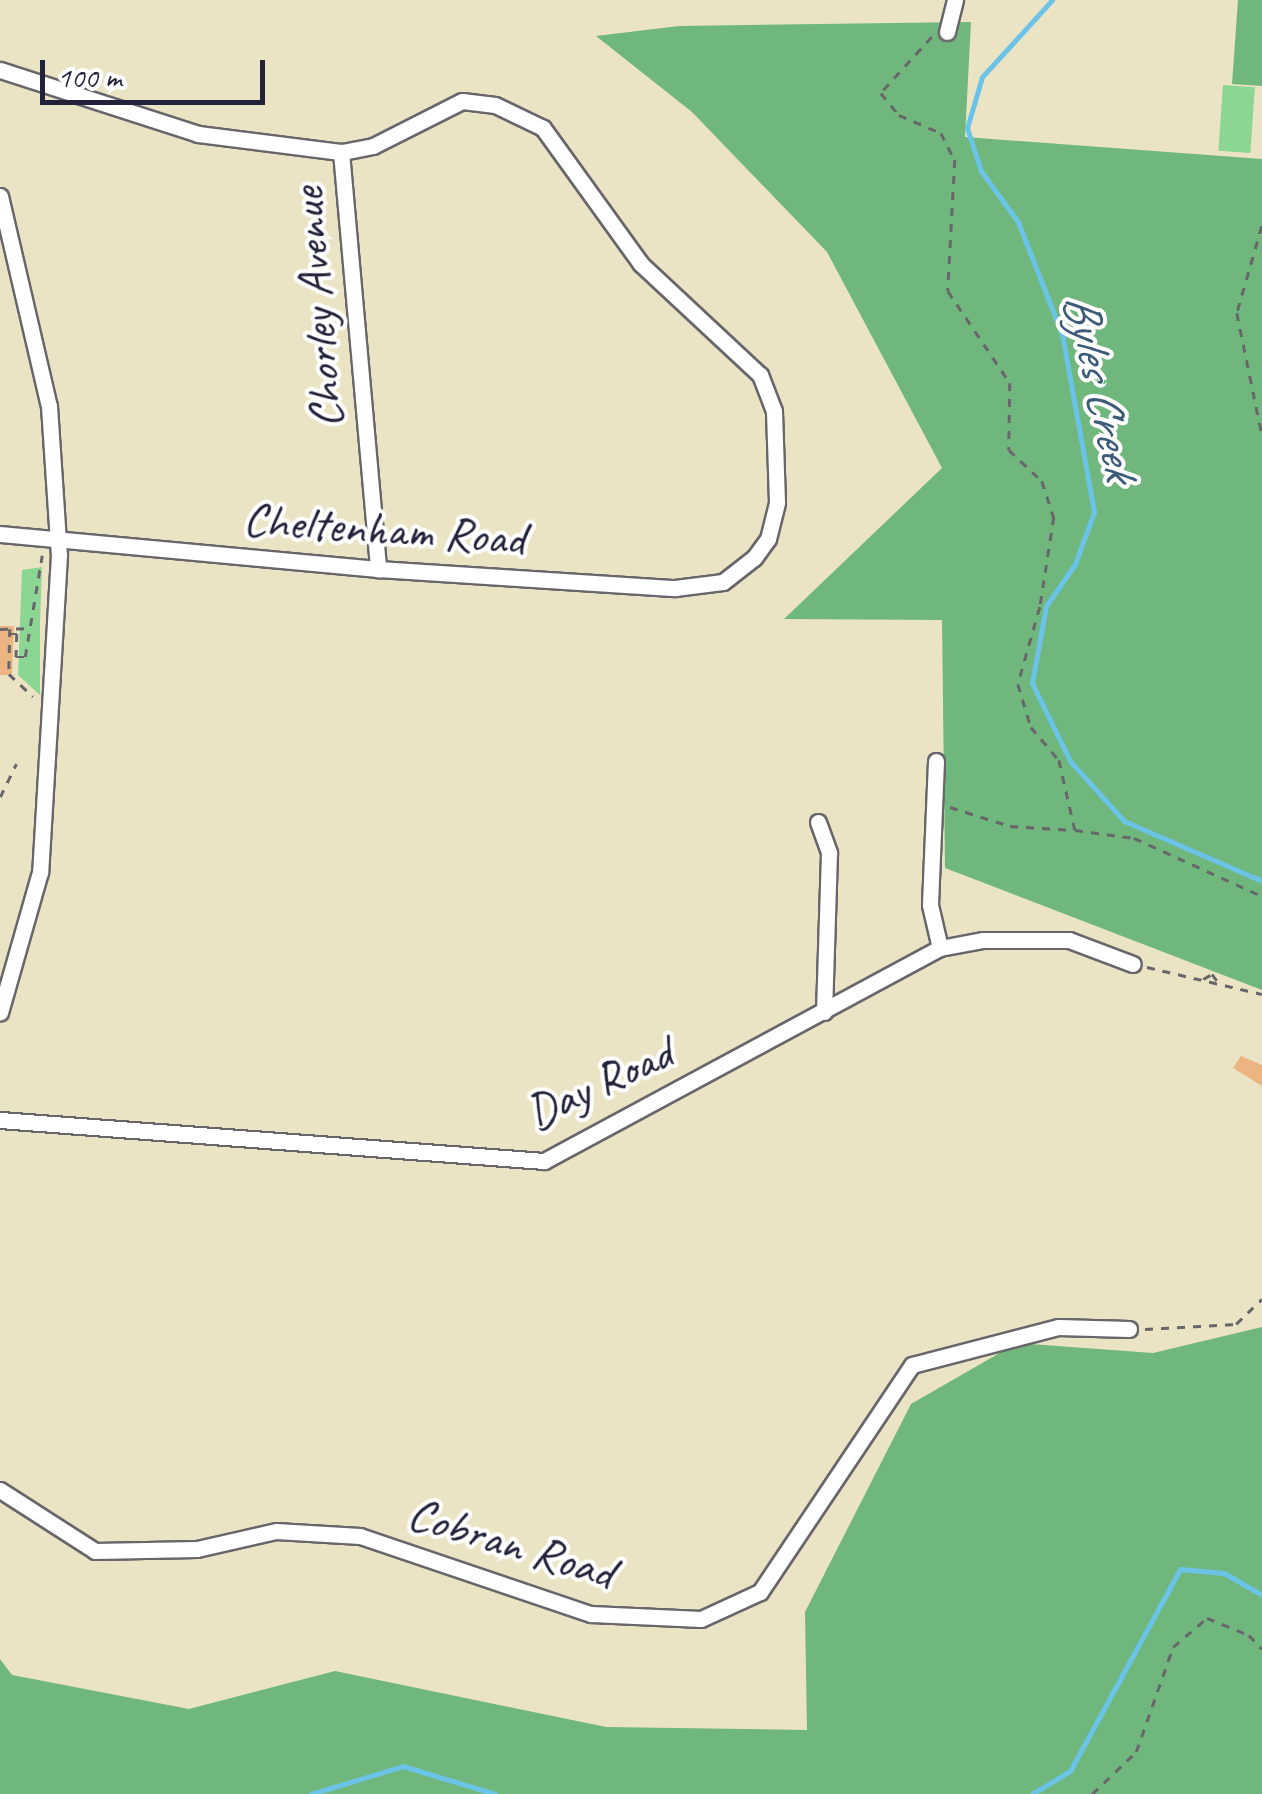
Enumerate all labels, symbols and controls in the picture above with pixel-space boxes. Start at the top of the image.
scale bar [45,40,270,102]
text: 100 m [57,58,122,96]
street label: Chorley Avenue [278,185,356,431]
water label: Byles Creek [1050,287,1152,485]
street label: Cheltenham Road [241,490,527,568]
street label: Day Road [516,1024,682,1142]
street label: Cobran Road [402,1485,620,1601]

